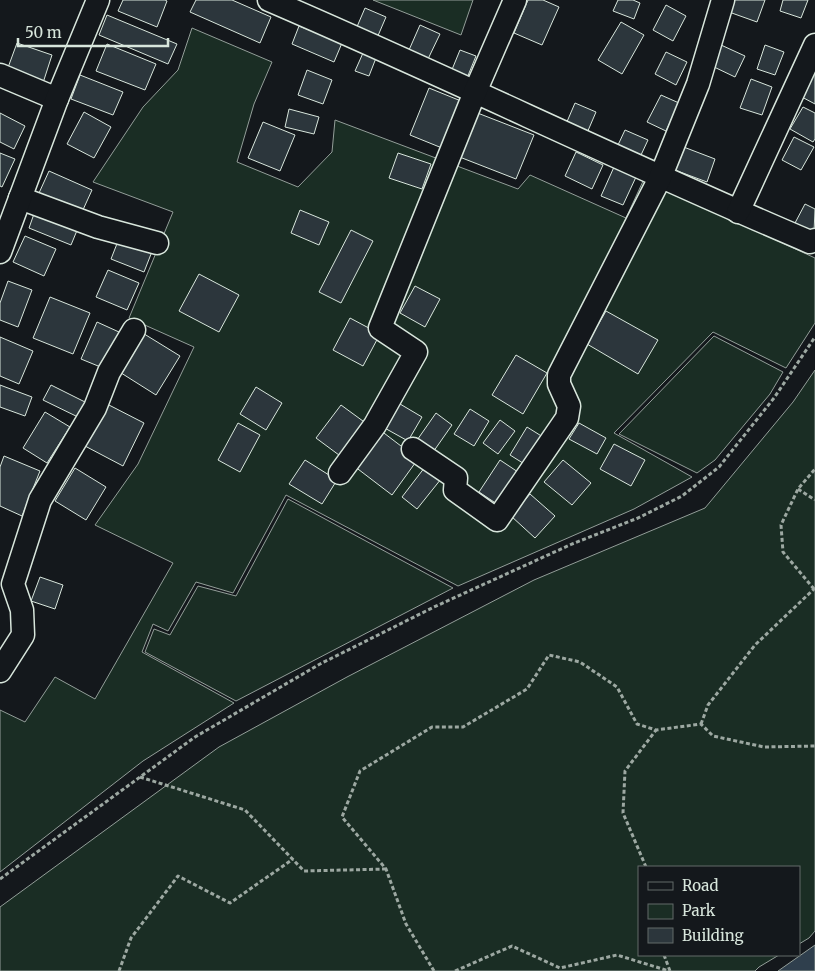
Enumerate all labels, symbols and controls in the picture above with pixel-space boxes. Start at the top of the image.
scale bar [18,15,168,47]
text: 50 m [25,23,62,42]
legend [638,866,800,956]
text: Road [682,876,718,895]
text: Park [682,901,716,920]
text: Building [682,926,744,945]

